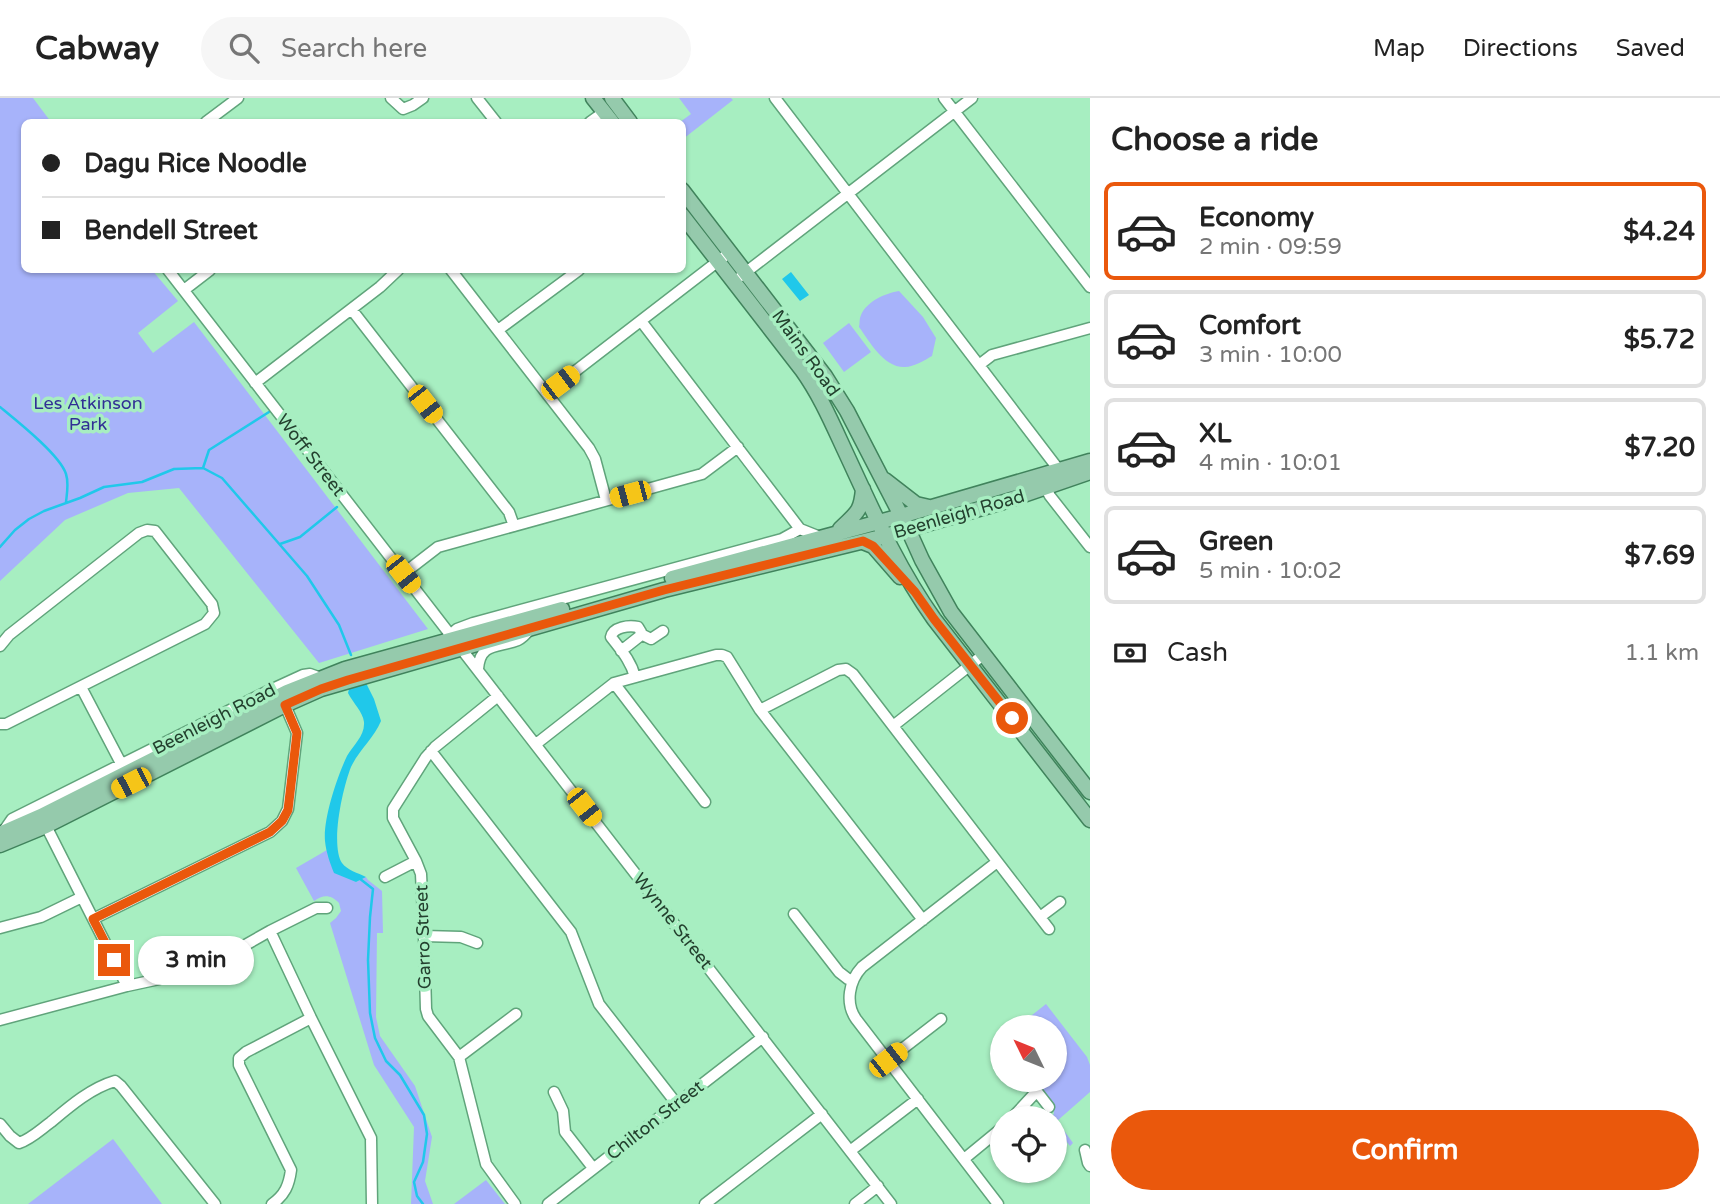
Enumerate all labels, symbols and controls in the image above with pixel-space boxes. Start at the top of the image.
search box [201,17,691,80]
text: Cabway [35,29,159,68]
icon: search [225,29,263,67]
text: Search here [281,33,427,64]
text: Map [1373,34,1425,63]
text: Directions [1463,34,1578,63]
text: Saved [1616,34,1685,63]
text: Choose a ride [1111,121,1318,159]
text: Dagu Rice Noodle [84,148,307,179]
icon: car [1115,200,1178,263]
text: Economy [1199,202,1314,233]
text: Bendell Street [84,215,258,246]
text: $4.24 [1623,216,1695,247]
text: 2 min · 09:59 [1199,233,1342,261]
street label: Mains Road [767,305,845,401]
icon: car [1115,308,1178,371]
text: Comfort [1199,310,1301,341]
text: $5.72 [1624,324,1695,355]
text: 3 min · 10:00 [1199,341,1342,369]
car [537,362,584,404]
car [404,381,447,427]
park label: Les Atkinson Park [33,392,143,435]
street label: Woff Street [272,409,350,501]
icon: car [1115,416,1178,479]
text: XL [1199,418,1231,449]
text: $7.20 [1625,432,1695,463]
text: 4 min · 10:01 [1199,449,1342,477]
car [607,478,654,510]
street label: Beenleigh Road [891,485,1027,543]
icon: car [1115,524,1178,587]
text: Green [1199,526,1274,557]
text: $7.69 [1625,540,1695,571]
car [382,551,425,597]
text: 5 min · 10:02 [1199,557,1342,585]
icon: cash [1111,634,1149,672]
text: Cash [1167,637,1228,668]
text: 1.1 km [1625,639,1699,667]
street label: Beenleigh Road [149,679,279,759]
route start [996,702,1028,734]
car [108,764,155,802]
car [563,784,606,830]
street label: Wynne Street [629,869,717,974]
street label: Garro Street [410,884,436,990]
callout: 3 min [138,936,254,984]
route end [98,944,130,976]
text: 3 min [165,946,227,974]
north arrow [990,1015,1068,1092]
map controls [990,1015,1067,1183]
car [865,1039,912,1081]
street label: Chilton Street [602,1075,708,1165]
button: locate [990,1106,1067,1183]
button: Confirm [1111,1110,1699,1190]

